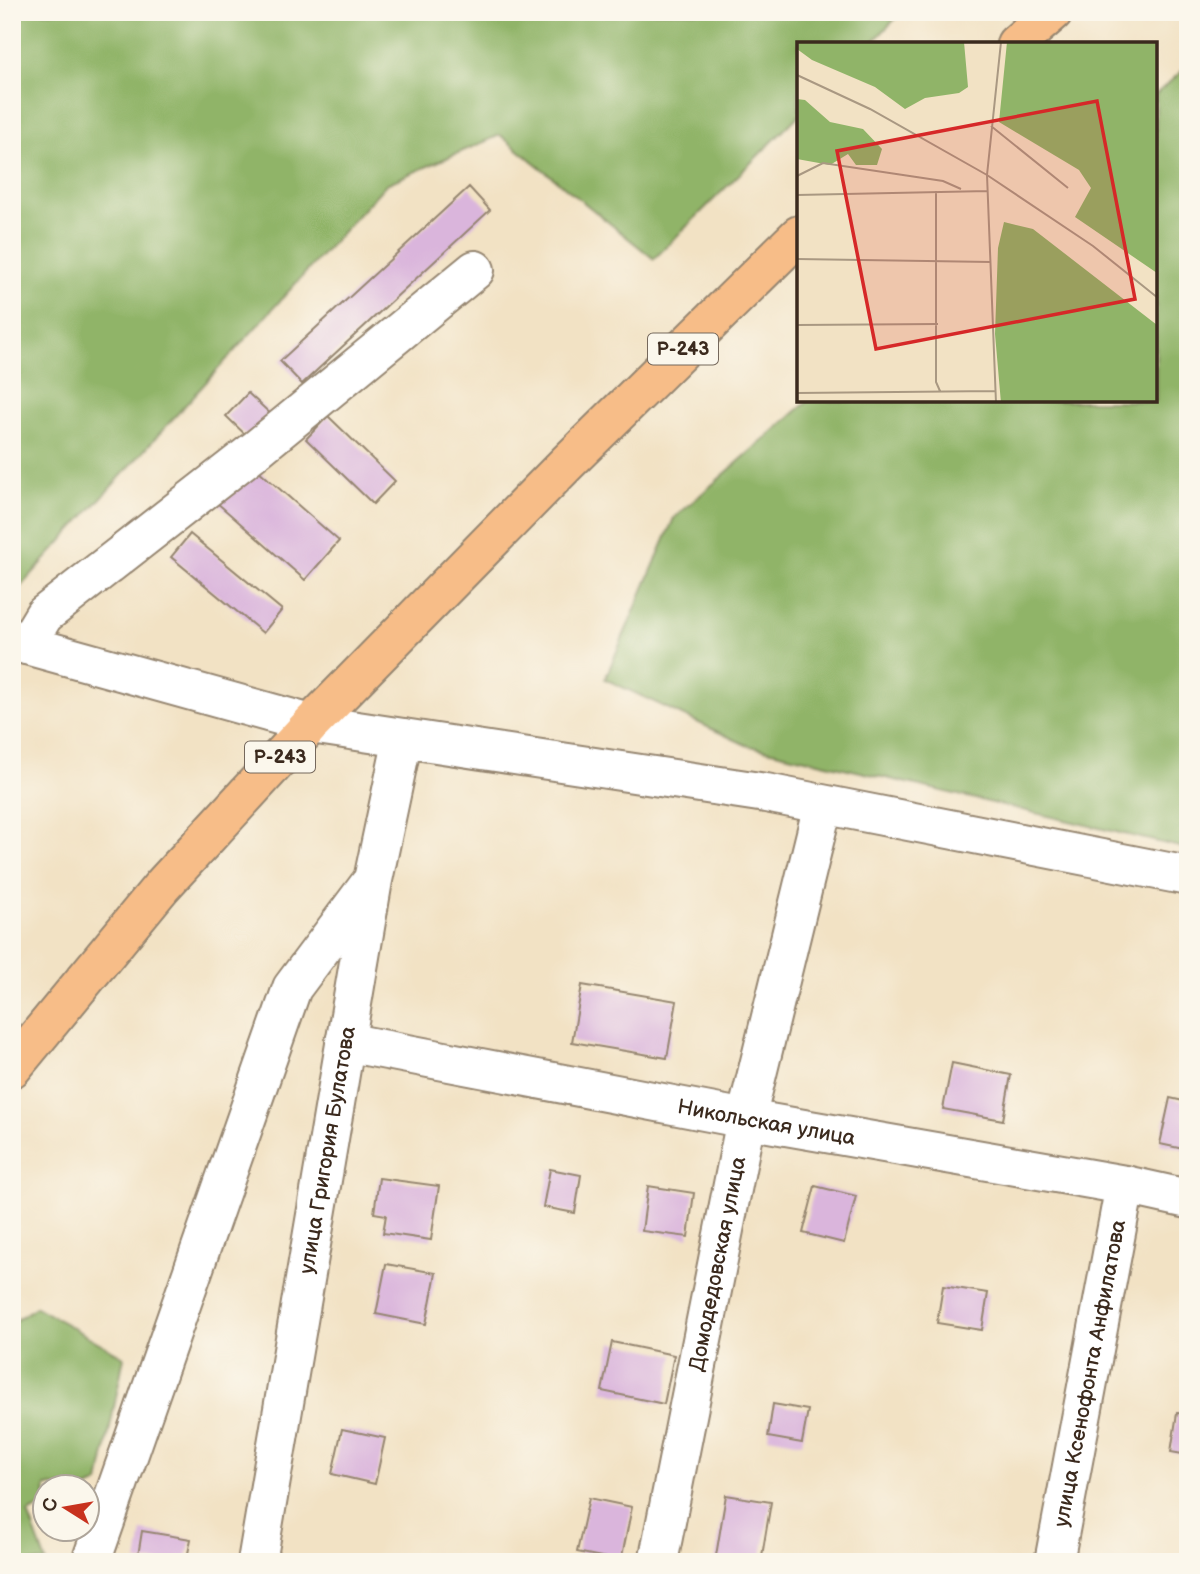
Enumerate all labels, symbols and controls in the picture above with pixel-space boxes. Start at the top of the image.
inset map [797,42,1158,402]
road number: Р-243 [648,334,718,364]
road number: Р-243 [245,742,315,772]
street label: улица Григория Булатова [294,1024,361,1276]
street label: Никольская улица [675,1094,858,1150]
street label: Домодедовская улица [684,1154,751,1373]
street label: улица Ксенофонта Анфилатова [1048,1217,1131,1529]
north arrow [32,1472,102,1542]
text: С [38,1496,63,1514]

